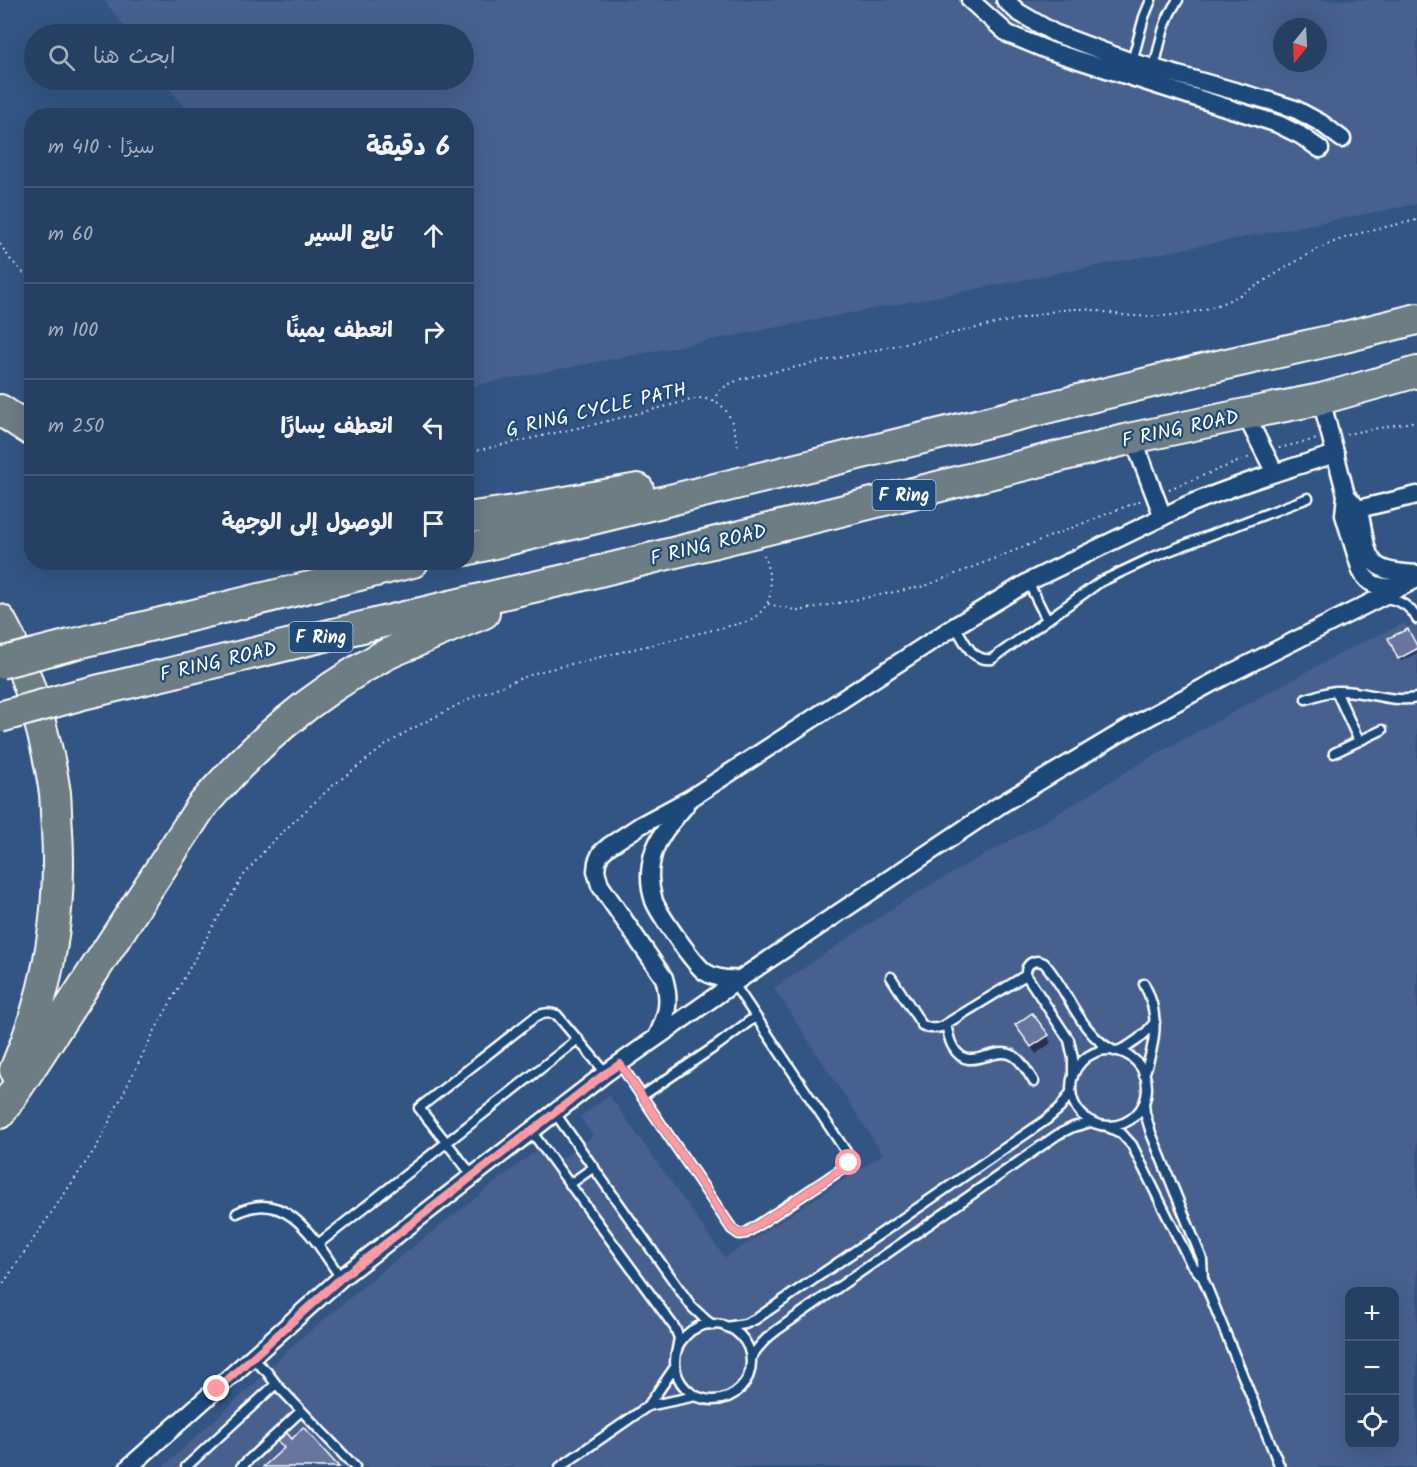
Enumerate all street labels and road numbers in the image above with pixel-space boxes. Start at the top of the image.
street label: G RING CYCLE PATH [503,375,690,447]
street label: F RING ROAD [1119,402,1242,458]
road number: F Ring [872,480,936,510]
street label: F RING ROAD [647,516,770,576]
road number: F Ring [290,622,352,652]
street label: F RING ROAD [157,634,280,692]

